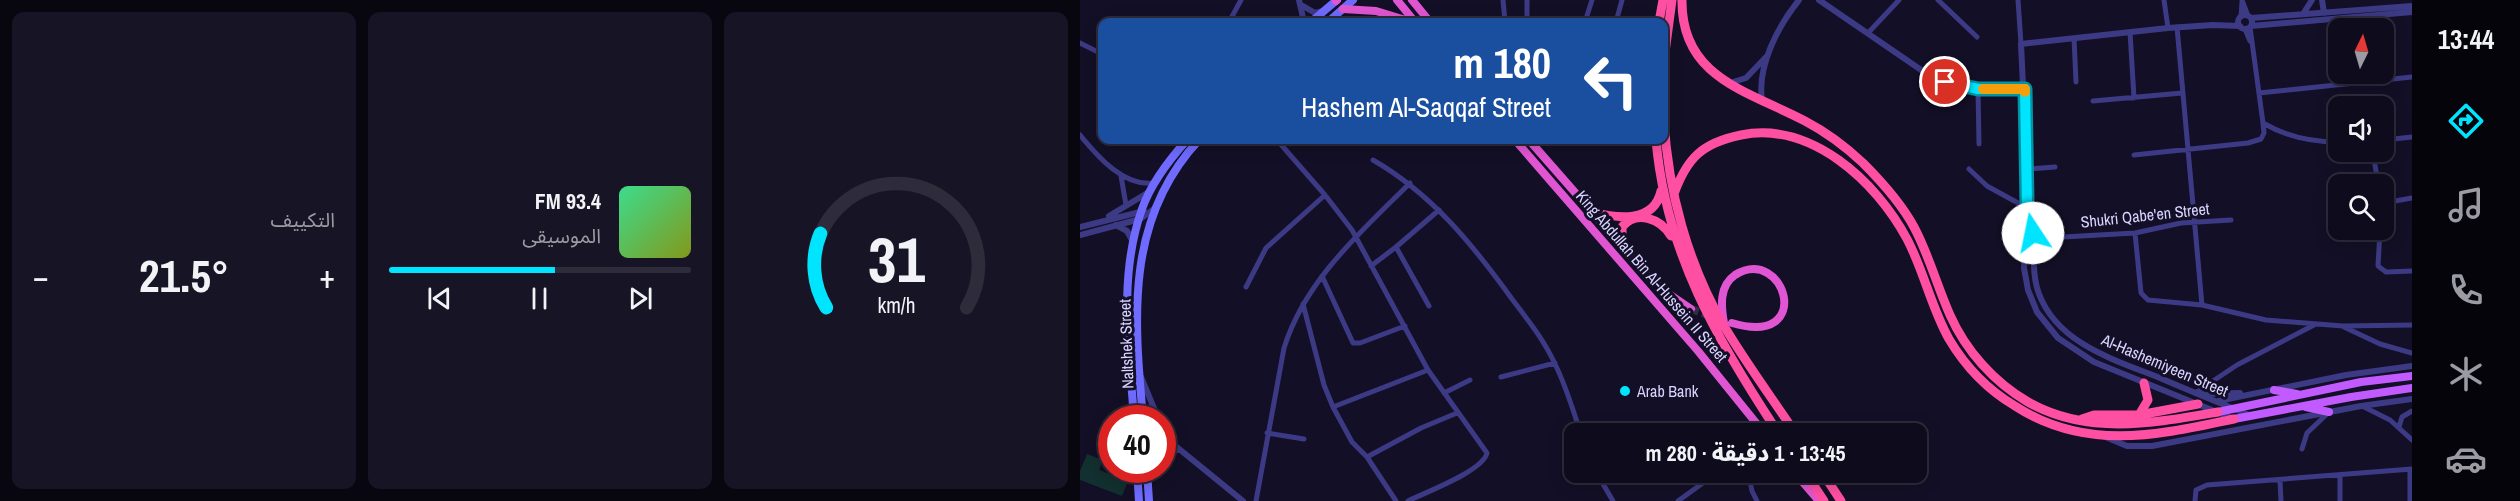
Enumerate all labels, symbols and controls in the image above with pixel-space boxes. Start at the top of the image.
north arrow [2328,18,2394,84]
map controls [2328,18,2394,240]
text: 13:44 [2438,21,2494,57]
text: 180 m [1453,35,1551,91]
icon: left [1572,42,1650,120]
pin [1919,56,1970,107]
icon: arrive [1928,65,1961,98]
text: Hashem Al-Saqqaf Street [1301,89,1551,125]
button: sound [2328,96,2394,162]
icon: directions [2445,100,2487,142]
button: search [2328,174,2394,240]
icon: music [2445,184,2487,226]
street label: King Abdullah Bin Al-Hussein II Street [1571,185,1733,367]
text: 93.4 FM [535,186,601,216]
street label: Shukri Qabe'en Street [2079,197,2211,233]
position arrow [2001,201,2065,265]
text: التكييف [271,206,335,233]
text: 31 [868,217,925,301]
text: الموسيقى [522,222,601,249]
text: 21.5° [139,245,229,306]
text: − [33,254,49,298]
text: + [319,254,335,298]
icon: phone [2445,269,2487,311]
icon: previous [423,282,456,315]
icon: pause [523,282,556,315]
icon: next [624,282,657,315]
text: km/h [877,291,915,320]
street label: Naltshek Street [1113,298,1139,389]
street label: Al-Hashemiyeen Street [2097,328,2232,402]
icon: climate [2445,353,2487,395]
place label: Arab Bank [1636,380,1699,402]
marker: Arab Bank [1618,384,1632,398]
speed limit sign: 40 [1098,405,1176,483]
text: 13:45 · 1 دقيقة · 280 m [1646,438,1845,468]
icon: car [2445,438,2487,480]

